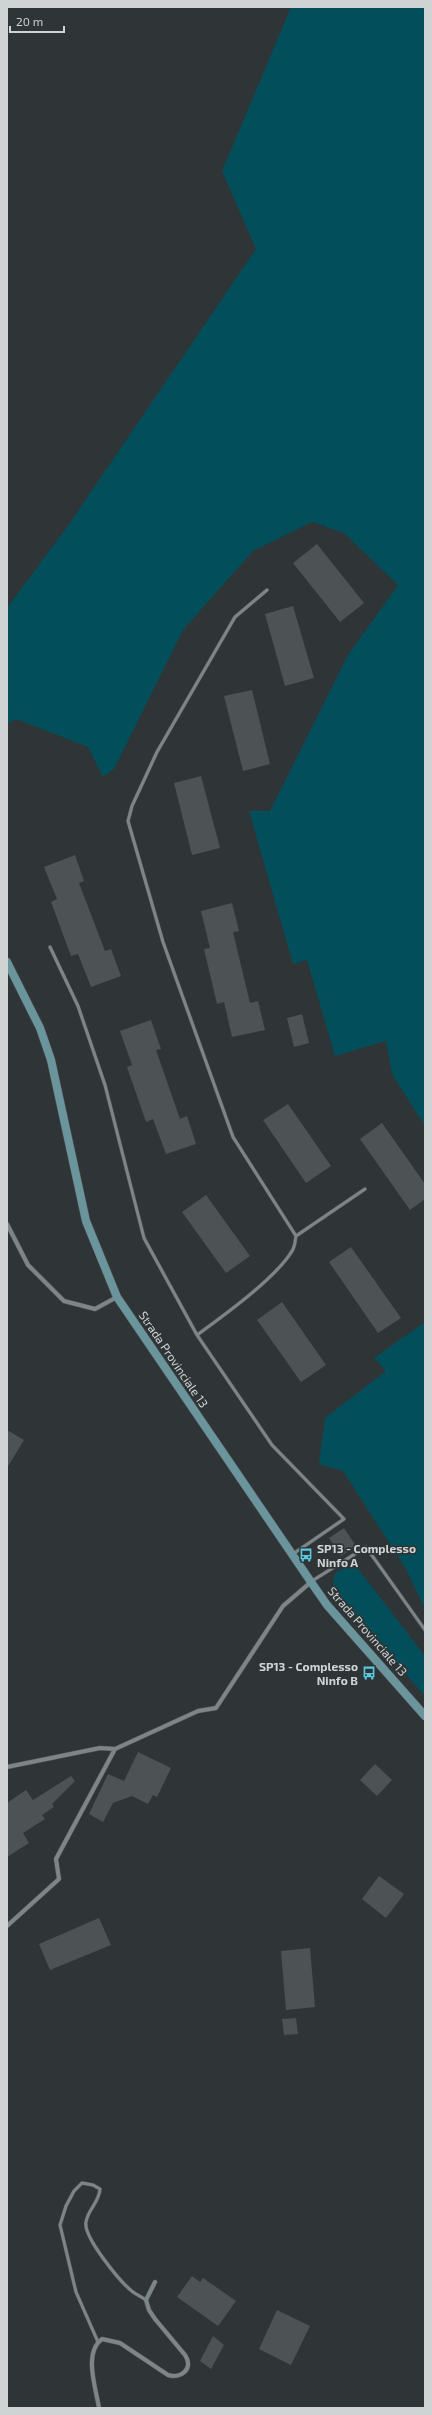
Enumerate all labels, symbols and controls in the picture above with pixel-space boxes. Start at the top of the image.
scale bar [10,8,64,34]
text: 20 m [16,14,43,28]
street label: Strada Provinciale 13 [137,1308,211,1410]
place label: SP13 - Complesso Ninfo A [317,1541,416,1569]
bus stop icon: SP13 - Complesso Ninfo A [298,1547,314,1563]
street label: Strada Provinciale 13 [326,1584,410,1678]
place label: SP13 - Complesso Ninfo B [259,1659,358,1687]
bus stop icon: SP13 - Complesso Ninfo B [361,1665,377,1681]

